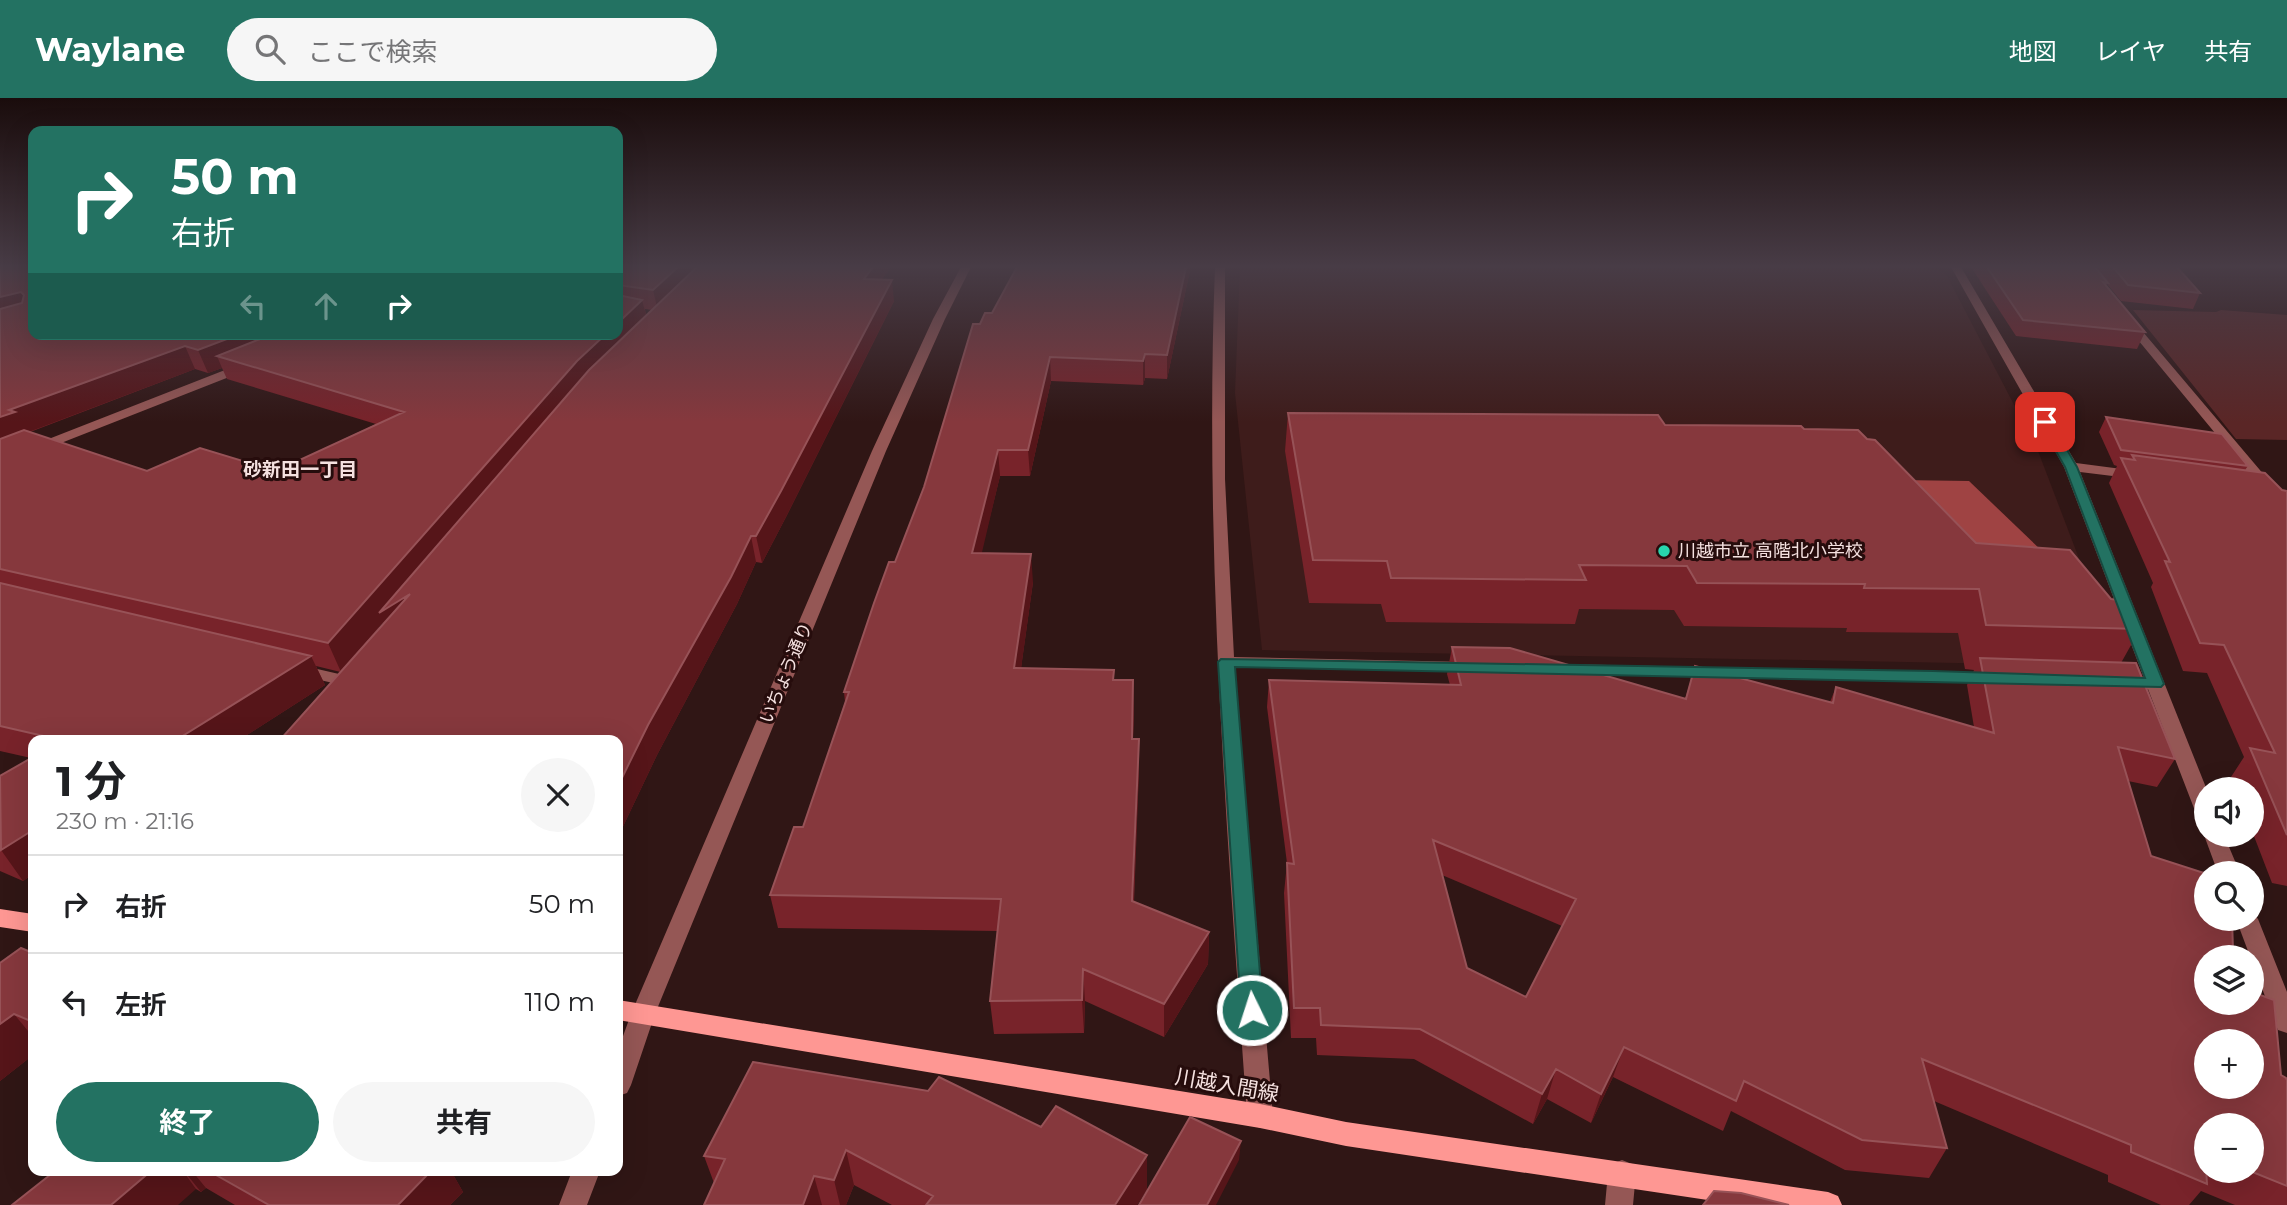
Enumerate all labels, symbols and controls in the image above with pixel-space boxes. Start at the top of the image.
search box [227,18,717,81]
text: Waylane [35,29,185,69]
icon: search [251,30,289,68]
text: ここで検索 [307,36,437,68]
text: 地図 [2009,37,2057,66]
text: レイヤ [2095,37,2166,66]
text: 共有 [2204,37,2252,66]
text: 50 m [171,147,299,206]
icon: right [56,154,147,245]
text: 右折 [171,213,235,252]
icon: left [234,287,272,325]
icon: ahead [307,287,345,325]
icon: right [380,287,418,325]
pin [2015,392,2075,452]
icon: arrive [2026,403,2064,441]
district label: 砂新田一丁目 [243,458,357,481]
place label: 川越市立 高階北小学校 [1678,540,1863,562]
marker: 川越市立 高階北小学校 [1656,543,1672,559]
street label: いちょう通り [755,619,817,727]
text: 1 分 [56,755,126,807]
button: close [521,758,595,832]
map controls [2194,777,2264,1183]
button: sound [2194,777,2264,847]
text: 230 m · 21:16 [56,807,194,835]
button: search [2194,861,2264,931]
icon: right [56,885,94,923]
text: 50 m [529,888,595,920]
text: 右折 [115,891,167,923]
button: layers [2194,945,2264,1015]
position arrow [1215,973,1289,1047]
icon: left [56,983,94,1021]
text: 110 m [525,986,595,1018]
text: 左折 [115,989,167,1021]
button: + [2194,1029,2264,1099]
street label: 川越入間線 [1173,1064,1281,1106]
button: 終了 [56,1082,319,1162]
button: 共有 [333,1082,595,1162]
button: − [2194,1113,2264,1183]

